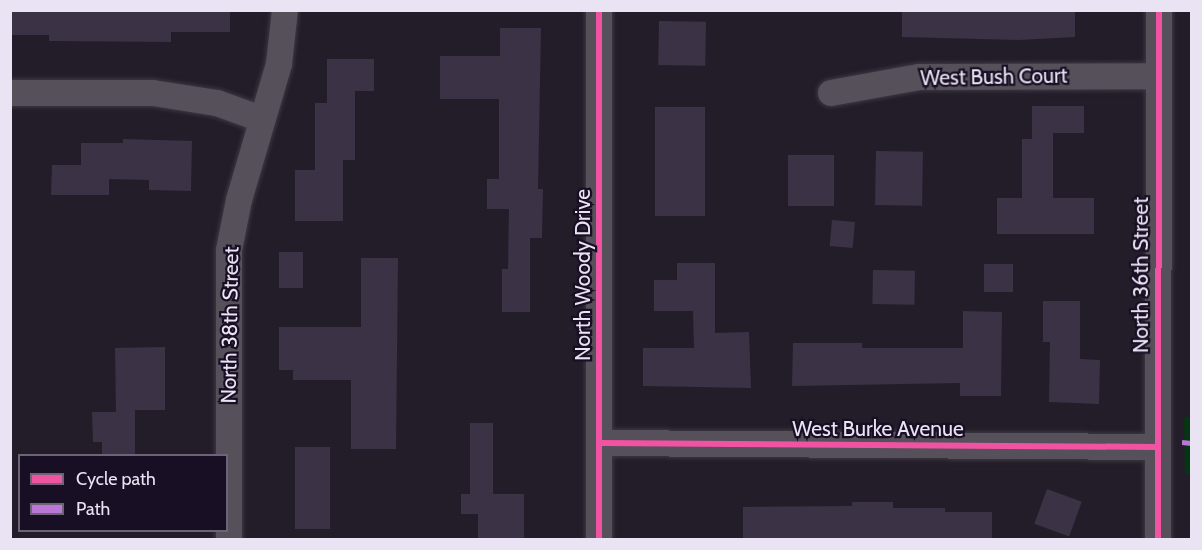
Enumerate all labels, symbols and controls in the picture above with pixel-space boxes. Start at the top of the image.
street label: West Bush Court [920,63,1068,91]
street label: North Woody Drive [570,189,596,361]
street label: North 36th Street [1128,197,1154,353]
street label: North 38th Street [216,246,244,404]
street label: West Burke Avenue [792,416,964,442]
legend [18,454,228,532]
text: Cycle path [76,468,156,490]
text: Path [76,498,110,520]

